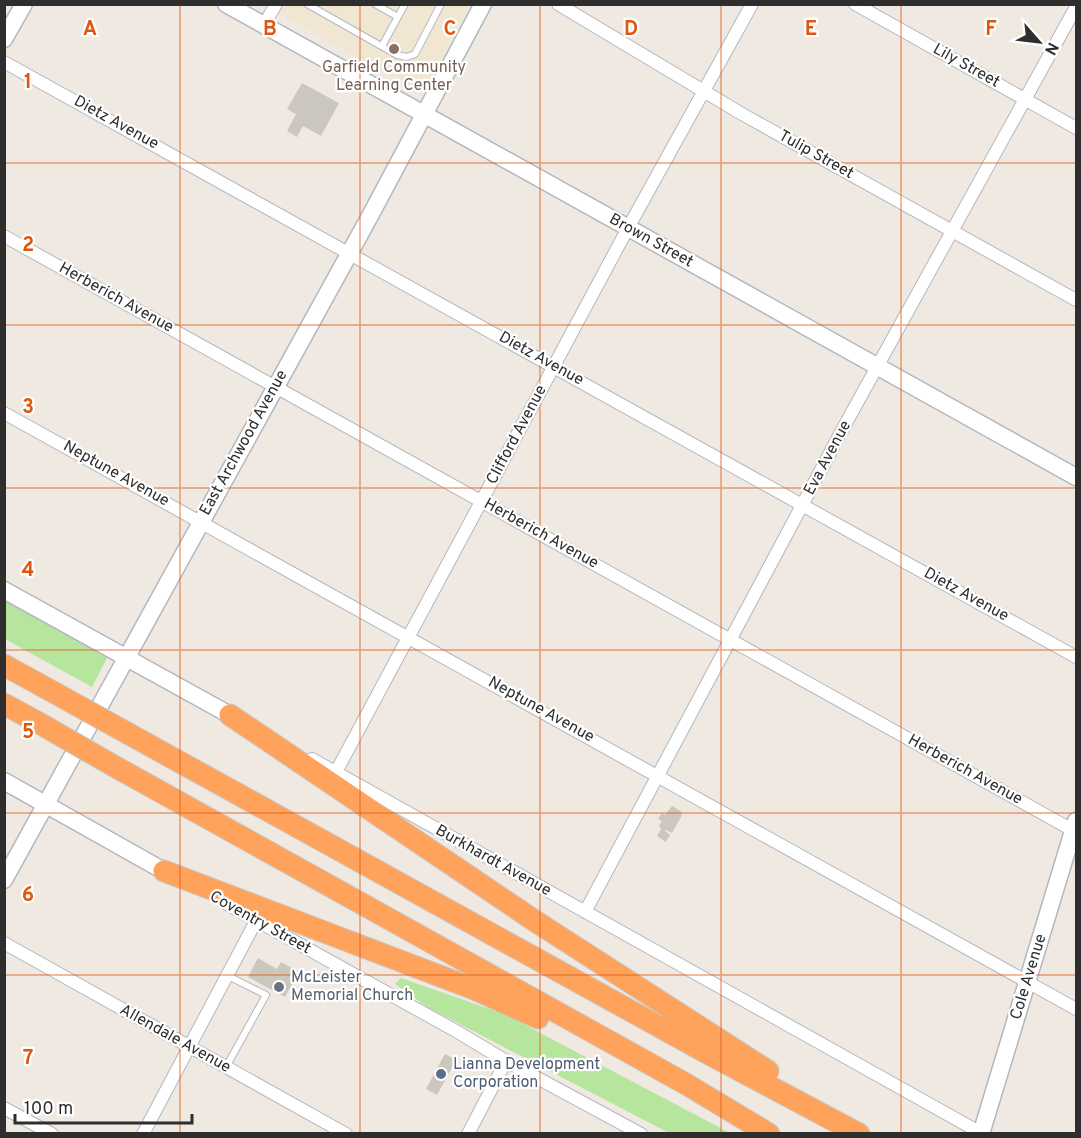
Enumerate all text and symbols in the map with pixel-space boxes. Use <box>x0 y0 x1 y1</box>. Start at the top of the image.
north arrow <box>1009 12 1069 72</box>
text: A <box>83 17 97 43</box>
text: B <box>263 17 277 43</box>
text: C <box>444 17 456 43</box>
text: D <box>624 17 638 43</box>
text: E <box>805 17 817 43</box>
text: F <box>985 17 997 43</box>
text: N <box>1039 38 1062 58</box>
street label: Lily Street <box>929 39 1003 93</box>
marker: Garfield Community Learning Center <box>387 42 401 56</box>
place label: Garfield Community Learning Center <box>322 58 466 96</box>
text: 1 <box>24 70 32 96</box>
street label: Dietz Avenue <box>70 91 162 155</box>
street label: Tulip Street <box>775 126 857 184</box>
street label: Brown Street <box>605 210 697 272</box>
text: 2 <box>22 233 34 259</box>
street label: Herberich Avenue <box>55 258 177 338</box>
street label: Dietz Avenue <box>495 327 587 391</box>
street label: East Archwood Avenue <box>196 367 292 519</box>
street label: Clifford Avenue <box>482 382 552 488</box>
text: 3 <box>22 395 34 421</box>
street label: Eva Avenue <box>800 417 856 499</box>
street label: Neptune Avenue <box>59 437 173 511</box>
street label: Herberich Avenue <box>480 494 602 574</box>
text: 4 <box>22 558 34 584</box>
street label: Dietz Avenue <box>920 563 1012 627</box>
street label: Neptune Avenue <box>484 673 598 747</box>
text: 5 <box>22 720 34 746</box>
street label: Herberich Avenue <box>904 730 1026 810</box>
street label: Burkhardt Avenue <box>432 821 554 901</box>
text: 6 <box>22 883 34 909</box>
street label: Coventry Street <box>206 887 314 959</box>
street label: Cole Avenue <box>1006 932 1052 1022</box>
place label: McLeister Memorial Church <box>291 968 413 1006</box>
marker: McLeister Memorial Church <box>272 980 286 994</box>
street label: Allendale Avenue <box>116 1000 234 1078</box>
text: 7 <box>23 1046 33 1072</box>
place label: Lianna Development Corporation <box>453 1055 600 1093</box>
marker: Lianna Development Corporation <box>434 1067 448 1081</box>
scale bar <box>15 1087 192 1125</box>
text: 100 m <box>24 1098 73 1121</box>

